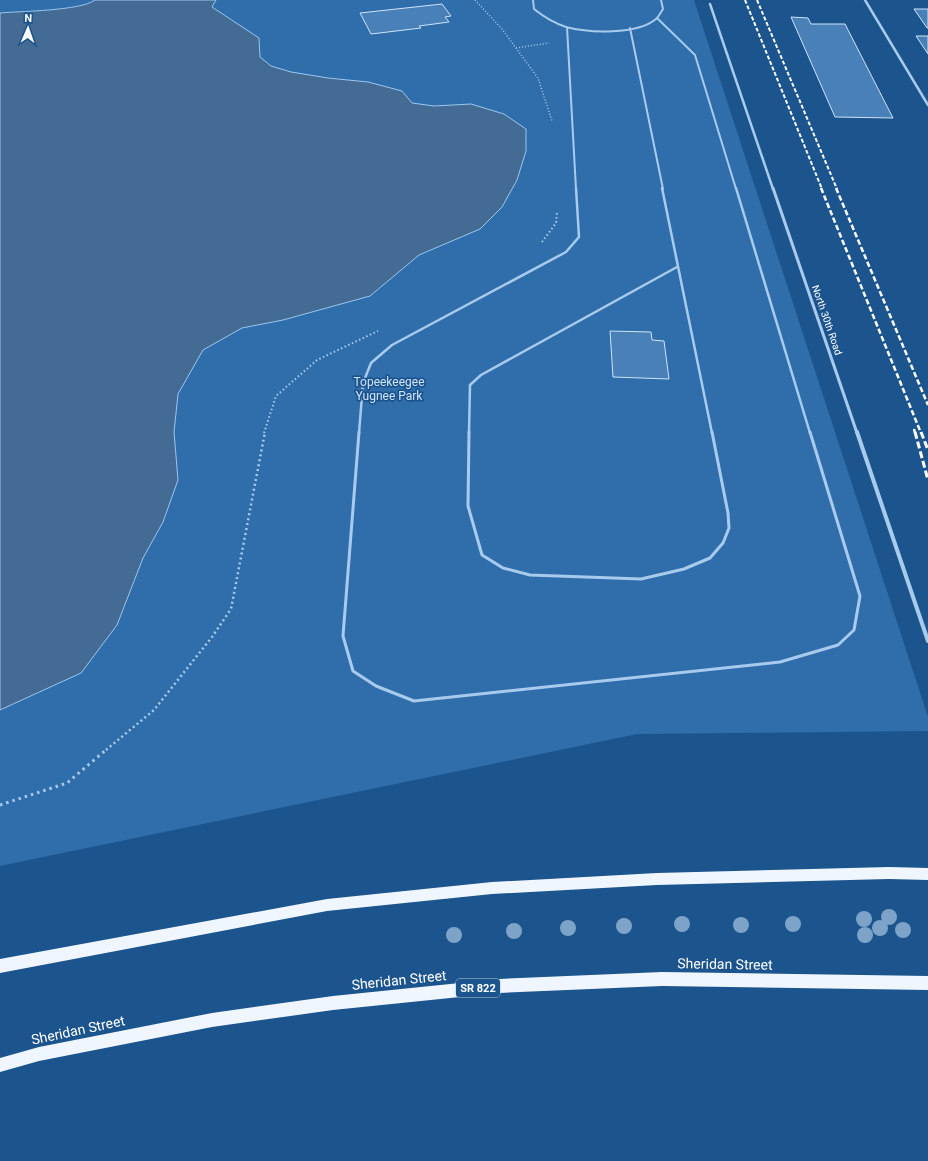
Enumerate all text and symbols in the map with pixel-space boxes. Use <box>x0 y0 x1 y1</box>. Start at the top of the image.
north arrow <box>8 8 48 48</box>
text: N <box>24 12 33 25</box>
street label: North 30th Road <box>810 284 844 356</box>
park label: Topeekeegee Yugnee Park <box>353 375 425 403</box>
street label: Sheridan Street <box>677 955 773 973</box>
street label: Sheridan Street <box>351 967 448 993</box>
road number: SR 822 <box>456 979 500 997</box>
street label: Sheridan Street <box>30 1012 127 1048</box>

